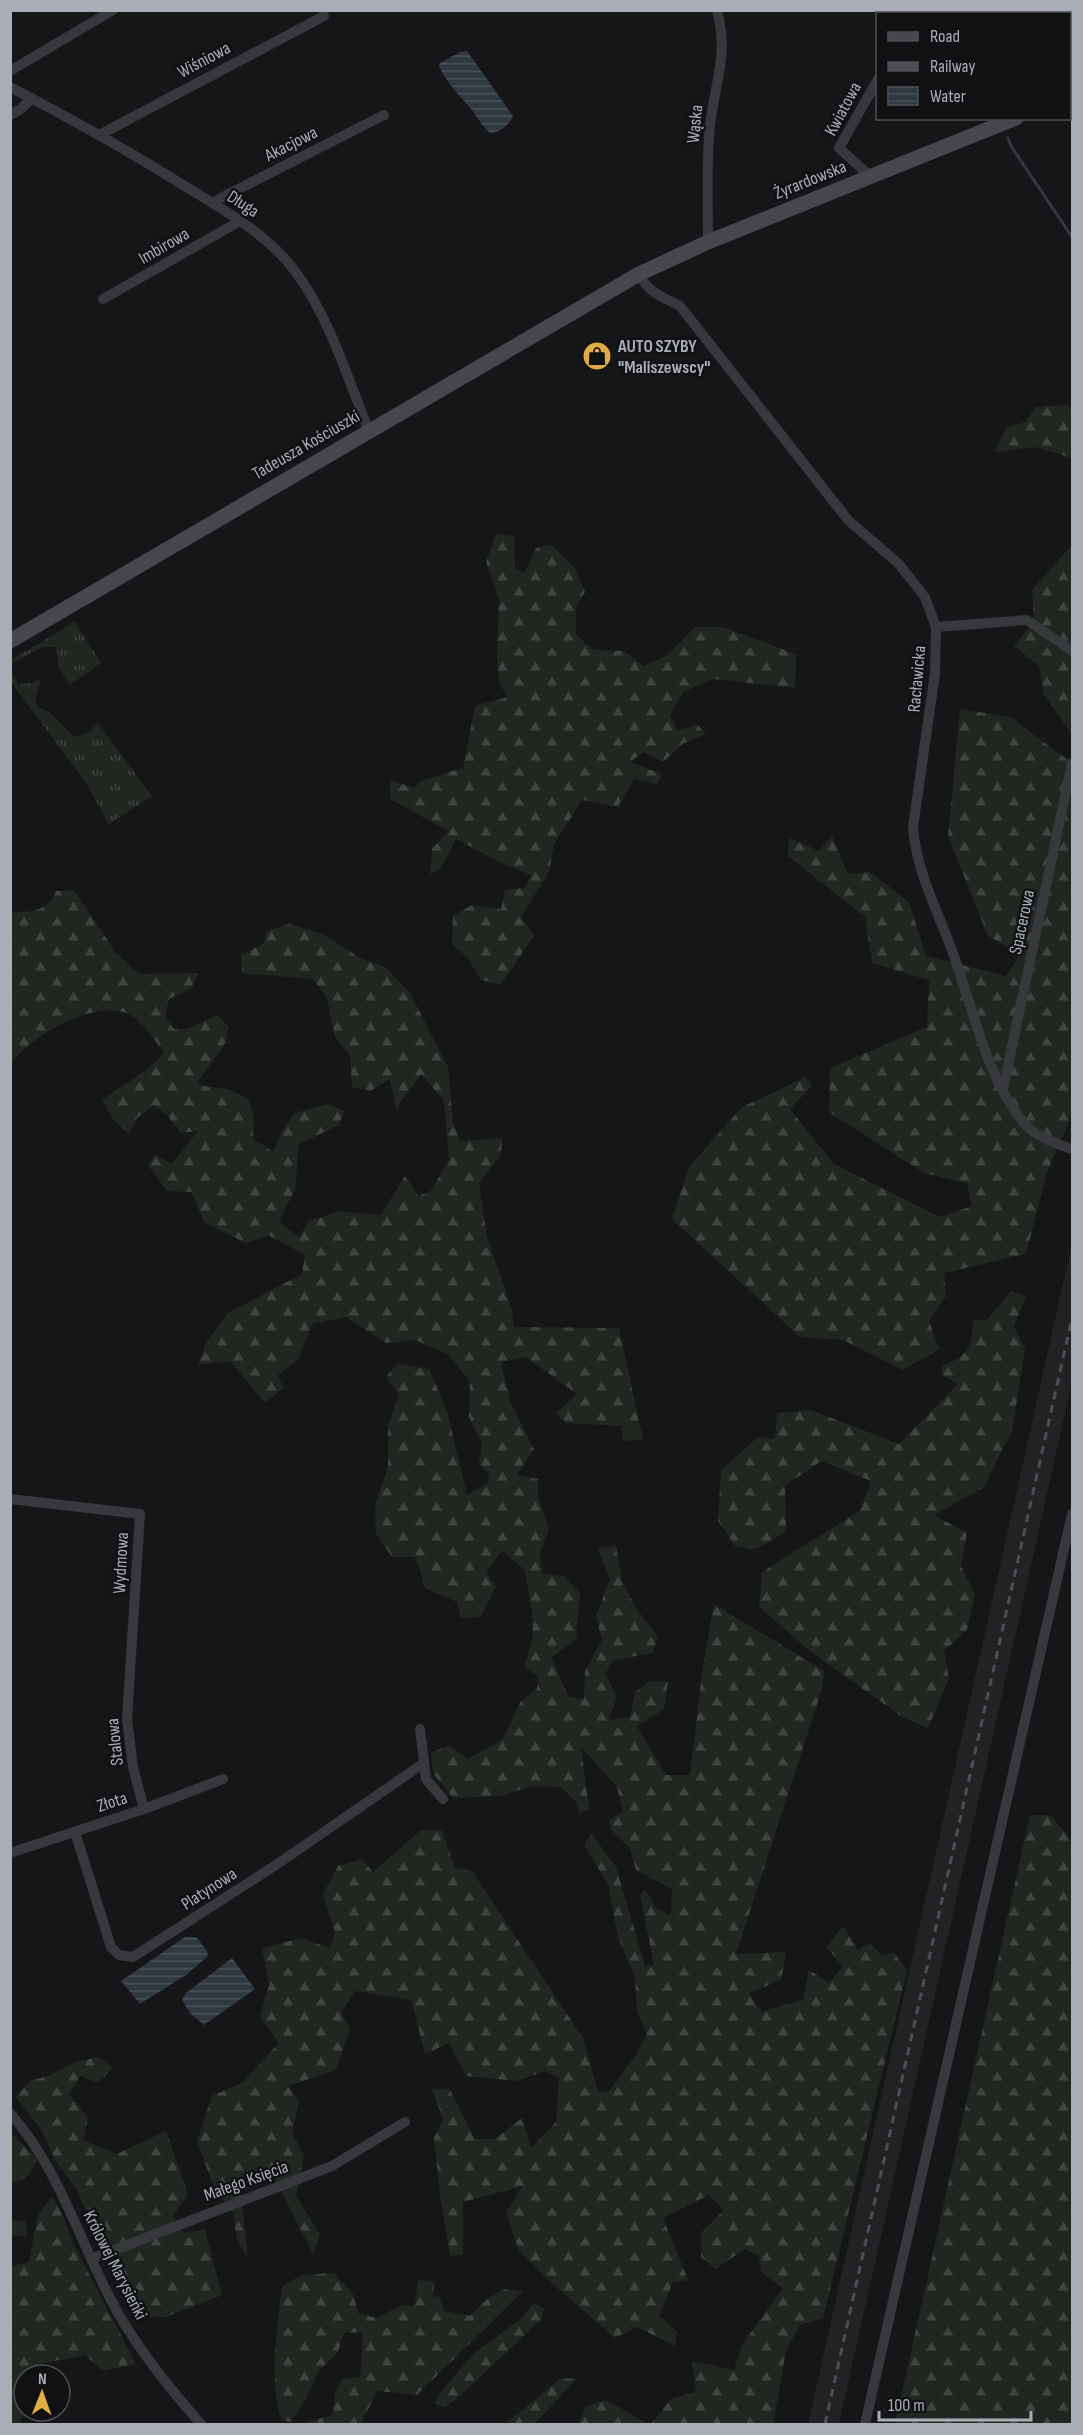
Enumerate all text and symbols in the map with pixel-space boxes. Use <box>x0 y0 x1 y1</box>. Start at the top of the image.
legend <box>876 12 1071 120</box>
text: Road <box>930 26 960 47</box>
street label: Wiśniowa <box>174 37 234 83</box>
text: Railway <box>930 56 975 77</box>
street label: Kwiatowa <box>820 78 866 139</box>
text: Water <box>930 86 966 107</box>
street label: Wąska <box>683 104 707 144</box>
street label: Akacjowa <box>260 122 321 167</box>
street label: Żyrardowska <box>771 156 849 204</box>
street label: Długa <box>223 186 263 222</box>
street label: Imbirowa <box>135 223 193 269</box>
place label: AUTO SZYBY "Maliszewscy" <box>617 336 710 378</box>
shop icon: AUTO SZYBY "Maliszewscy" <box>581 340 613 372</box>
street label: Tadeusza Kościuszki <box>249 406 363 484</box>
street label: Racławicka <box>904 645 930 713</box>
street label: Spacerowa <box>1005 888 1039 956</box>
street label: Wydmowa <box>109 1532 133 1594</box>
street label: Stalowa <box>102 1717 128 1767</box>
street label: Złota <box>94 1787 130 1817</box>
street label: Platynowa <box>177 1863 241 1915</box>
street label: Małego Księcia <box>201 2156 291 2206</box>
street label: Królowej Marysieńki <box>79 2207 151 2323</box>
north arrow <box>12 2363 72 2423</box>
text: N <box>38 2370 47 2389</box>
scale bar <box>879 2384 1030 2422</box>
text: 100 m <box>888 2395 925 2416</box>

